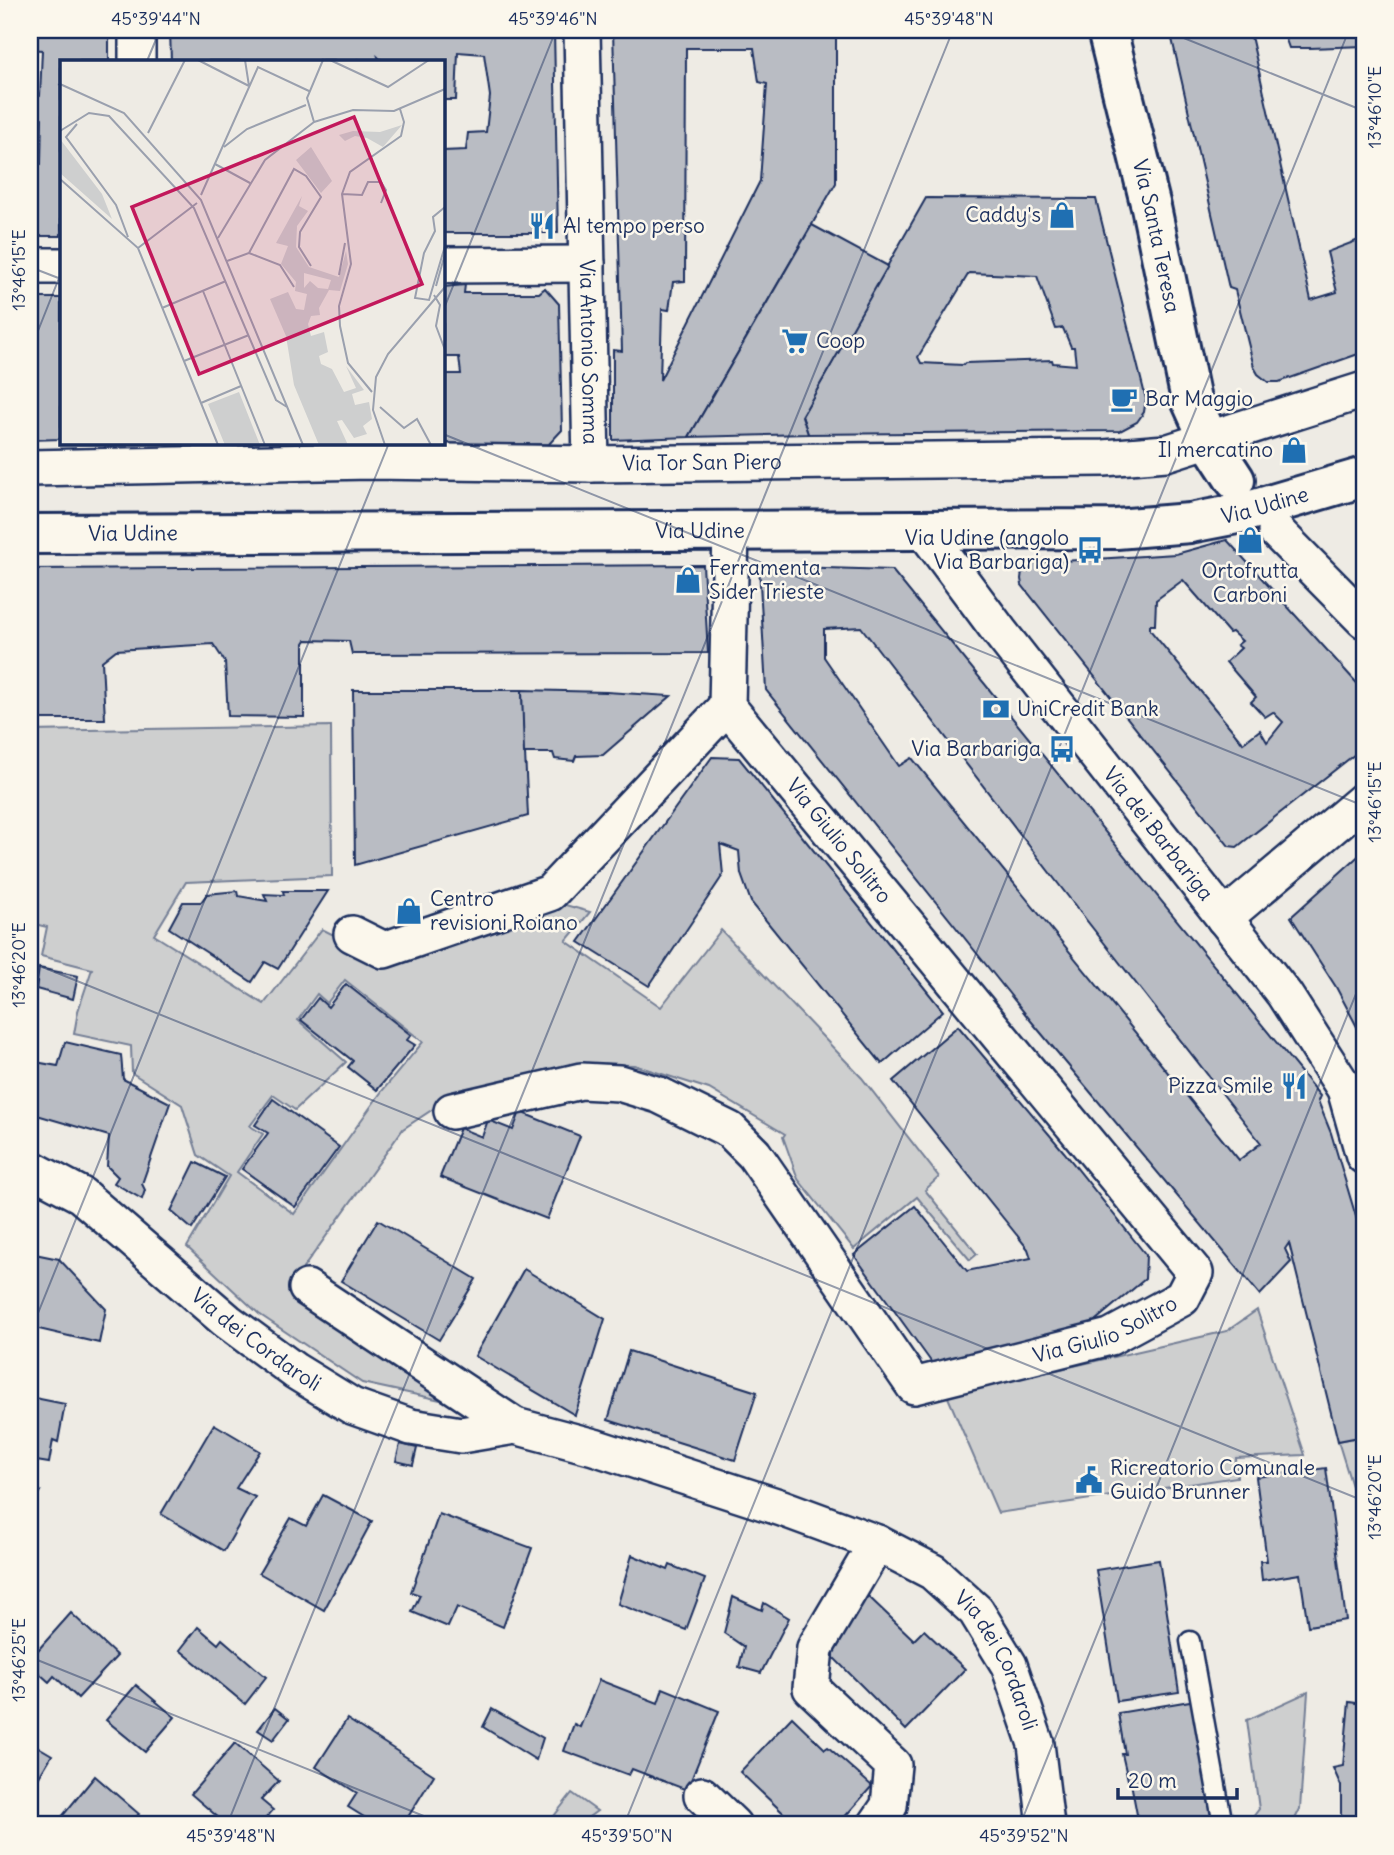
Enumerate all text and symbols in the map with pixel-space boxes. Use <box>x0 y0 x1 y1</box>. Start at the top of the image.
text: 45°39'44"N <box>111 7 201 30</box>
text: 45°39'46"N <box>508 7 598 30</box>
text: 45°39'48"N <box>904 7 994 30</box>
inset map <box>60 60 444 444</box>
text: 13°46'10"E <box>1363 66 1386 148</box>
street label: Via Santa Teresa <box>1127 157 1187 315</box>
shop icon: Caddy's <box>1047 200 1077 230</box>
place label: Caddy's <box>965 201 1041 228</box>
restaurant icon: Al tempo perso <box>527 211 557 241</box>
place label: Al tempo perso <box>563 212 705 239</box>
text: 13°46'15"E <box>7 229 30 311</box>
street label: Via Antonio Somma <box>574 259 605 445</box>
supermarket icon: Coop <box>780 326 810 356</box>
place label: Coop <box>816 327 865 354</box>
cafe icon: Bar Maggio <box>1109 384 1139 414</box>
place label: Bar Maggio <box>1145 385 1253 412</box>
shop icon: Il mercatino <box>1279 435 1309 465</box>
place label: Il mercatino <box>1158 436 1273 463</box>
street label: Via Tor San Piero <box>622 448 782 477</box>
street label: Via Udine <box>1219 480 1311 530</box>
street label: Via Udine <box>655 517 745 544</box>
street label: Via Udine <box>88 519 178 547</box>
place label: Via Udine (angolo Via Barbariga) <box>905 524 1069 575</box>
shop icon: Ortofrutta Carboni <box>1235 525 1265 555</box>
bus stop icon: Via Udine (angolo Via Barbariga) <box>1075 535 1105 565</box>
place label: Ferramenta Sider Trieste <box>709 554 824 605</box>
place label: Ortofrutta Carboni <box>1201 557 1299 608</box>
shop icon: Ferramenta Sider Trieste <box>673 565 703 595</box>
bank icon: UniCredit Bank <box>981 694 1011 724</box>
place label: UniCredit Bank <box>1017 695 1159 722</box>
bus stop icon: Via Barbariga <box>1047 734 1077 764</box>
place label: Via Barbariga <box>911 735 1041 762</box>
street label: Via dei Barbariga <box>1098 761 1220 906</box>
text: 13°46'15"E <box>1363 761 1386 843</box>
street label: Via Giulio Solitro <box>781 773 898 909</box>
place label: Centro revisioni Roiano <box>430 885 578 936</box>
shop icon: Centro revisioni Roiano <box>394 896 424 926</box>
text: 13°46'20"E <box>7 922 30 1008</box>
restaurant icon: Pizza Smile <box>1279 1071 1309 1101</box>
place label: Pizza Smile <box>1168 1072 1273 1099</box>
street label: Via dei Cordaroli <box>186 1282 326 1397</box>
street label: Via Giulio Solitro <box>1030 1289 1182 1369</box>
place label: Ricreatorio Comunale Guido Brunner <box>1110 1454 1315 1505</box>
text: 13°46'20"E <box>1363 1454 1386 1540</box>
public building icon: Ricreatorio Comunale Guido Brunner <box>1074 1465 1104 1495</box>
street label: Via dei Cordaroli <box>949 1584 1044 1734</box>
text: 13°46'25"E <box>7 1618 30 1702</box>
scale bar <box>1118 1757 1236 1801</box>
text: 20 m <box>1128 1767 1177 1794</box>
text: 45°39'48"N <box>186 1824 276 1847</box>
text: 45°39'50"N <box>581 1824 673 1847</box>
text: 45°39'52"N <box>979 1824 1069 1847</box>

